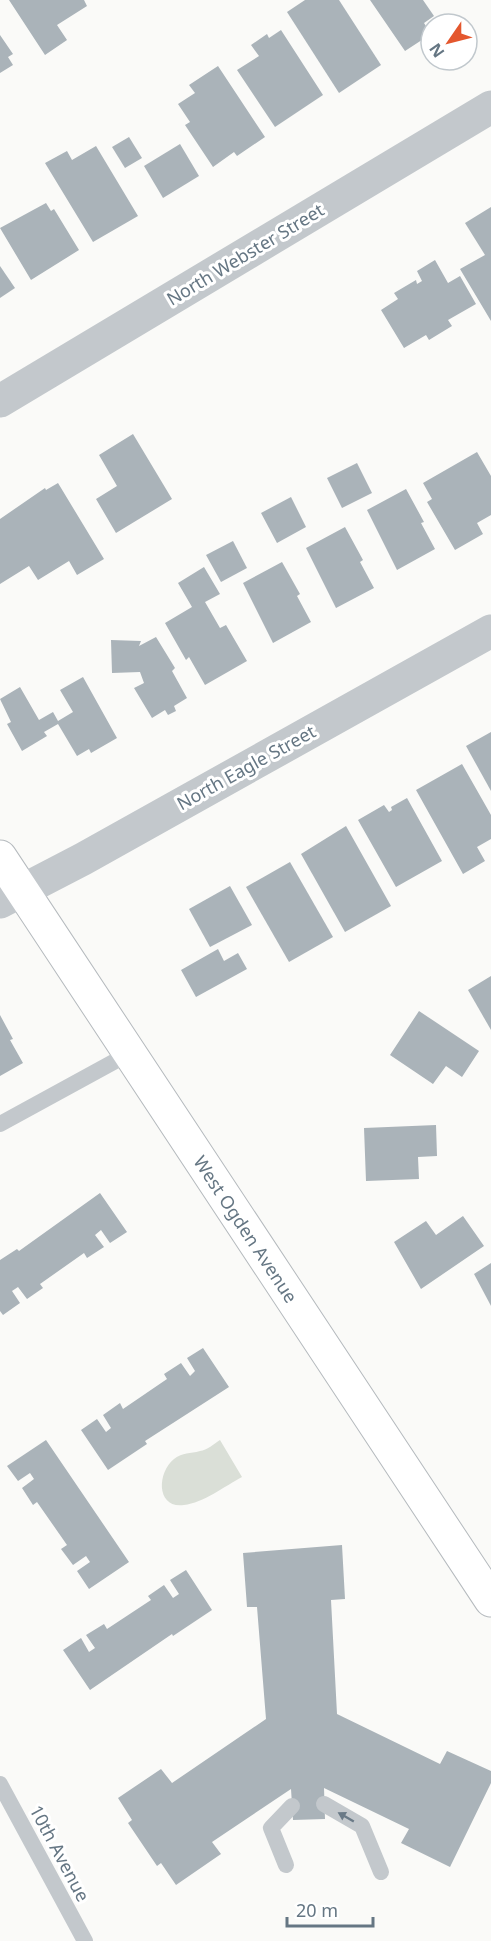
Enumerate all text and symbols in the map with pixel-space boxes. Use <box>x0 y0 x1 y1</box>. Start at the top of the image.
north arrow <box>419 12 479 72</box>
text: N <box>424 39 449 62</box>
street label: North Webster Street <box>162 197 329 311</box>
street label: North Eagle Street <box>172 719 320 815</box>
street label: West Ogden Avenue <box>189 1151 303 1307</box>
street label: 10th Avenue <box>25 1801 95 1905</box>
one-way arrow <box>338 1812 355 1822</box>
scale bar <box>287 1890 372 1928</box>
text: 20 m <box>296 1898 338 1922</box>

